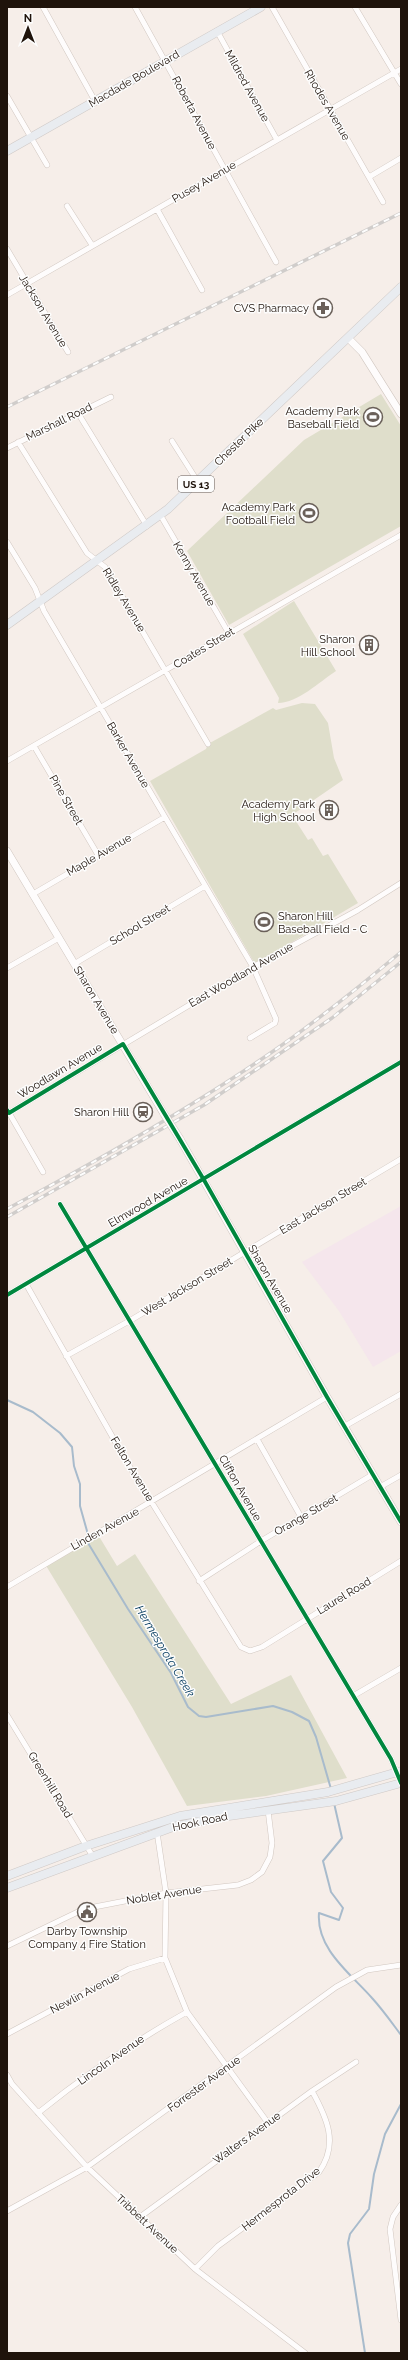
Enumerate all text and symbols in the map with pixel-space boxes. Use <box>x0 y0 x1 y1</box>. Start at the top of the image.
north arrow <box>8 8 48 48</box>
text: N <box>24 12 32 25</box>
street label: Macdade Boulevard <box>86 48 182 110</box>
street label: Mildred Avenue <box>222 48 272 125</box>
street label: Rhodes Avenue <box>301 67 353 143</box>
street label: Roberta Avenue <box>169 74 219 152</box>
street label: Pusey Avenue <box>170 158 239 206</box>
street label: Jackson Avenue <box>16 272 70 350</box>
pharmacy icon: CVS Pharmacy <box>312 297 334 319</box>
place label: CVS Pharmacy <box>234 302 309 315</box>
street label: Marshall Road <box>24 400 94 444</box>
place label: Academy Park Baseball Field <box>285 405 359 431</box>
sports icon: Academy Park Baseball Field <box>362 406 384 428</box>
street label: Chester Pike <box>212 415 267 469</box>
road number: US 13 <box>178 476 214 492</box>
place label: Academy Park Football Field <box>221 501 295 527</box>
sports icon: Academy Park Football Field <box>298 502 320 524</box>
street label: Kenny Avenue <box>170 539 218 609</box>
street label: Ridley Avenue <box>100 566 148 635</box>
street label: Coates Street <box>171 625 237 671</box>
place label: Sharon Hill School <box>301 633 355 659</box>
building icon: Sharon Hill School <box>358 634 380 656</box>
street label: Barker Avenue <box>104 720 152 791</box>
street label: Pine Street <box>47 773 86 828</box>
place label: Academy Park High School <box>241 798 315 824</box>
building icon: Academy Park High School <box>318 799 340 821</box>
street label: Maple Avenue <box>64 831 134 879</box>
street label: School Street <box>107 902 173 948</box>
place label: Sharon Hill Baseball Field - C <box>278 910 368 936</box>
sports icon: Sharon Hill Baseball Field - C <box>253 911 275 933</box>
street label: East Woodland Avenue <box>187 940 296 1010</box>
street label: Sharon Avenue <box>71 964 122 1037</box>
street label: Woodlawn Avenue <box>16 1040 105 1101</box>
station icon: Sharon Hill <box>132 1101 154 1123</box>
place label: Sharon Hill <box>74 1106 129 1119</box>
street label: Elmwood Avenue <box>106 1174 190 1230</box>
street label: East Jackson Street <box>277 1175 369 1237</box>
street label: Sharon Avenue <box>245 1242 295 1316</box>
street label: West Jackson Street <box>139 1255 235 1319</box>
street label: Felton Avenue <box>108 1434 157 1504</box>
street label: Clifton Avenue <box>216 1453 264 1524</box>
street label: Orange Street <box>272 1491 340 1538</box>
street label: Linden Avenue <box>69 1505 142 1553</box>
street label: Laurel Road <box>315 1575 374 1617</box>
water label: Hermesprota Creek <box>132 1603 198 1700</box>
street label: Greenhill Road <box>25 1750 75 1820</box>
street label: Hook Road <box>171 1810 229 1834</box>
street label: Noblet Avenue <box>126 1883 203 1907</box>
public building icon: Darby Township Company 4 Fire Station <box>76 1901 98 1923</box>
place label: Darby Township Company 4 Fire Station <box>28 1925 146 1951</box>
street label: Newlin Avenue <box>48 1969 122 2017</box>
street label: Lincoln Avenue <box>75 2032 147 2088</box>
street label: Forrester Avenue <box>165 2053 243 2115</box>
street label: Walters Avenue <box>211 2109 284 2167</box>
street label: Hermesprota Drive <box>239 2164 323 2234</box>
street label: Tribbett Avenue <box>113 2192 181 2257</box>

